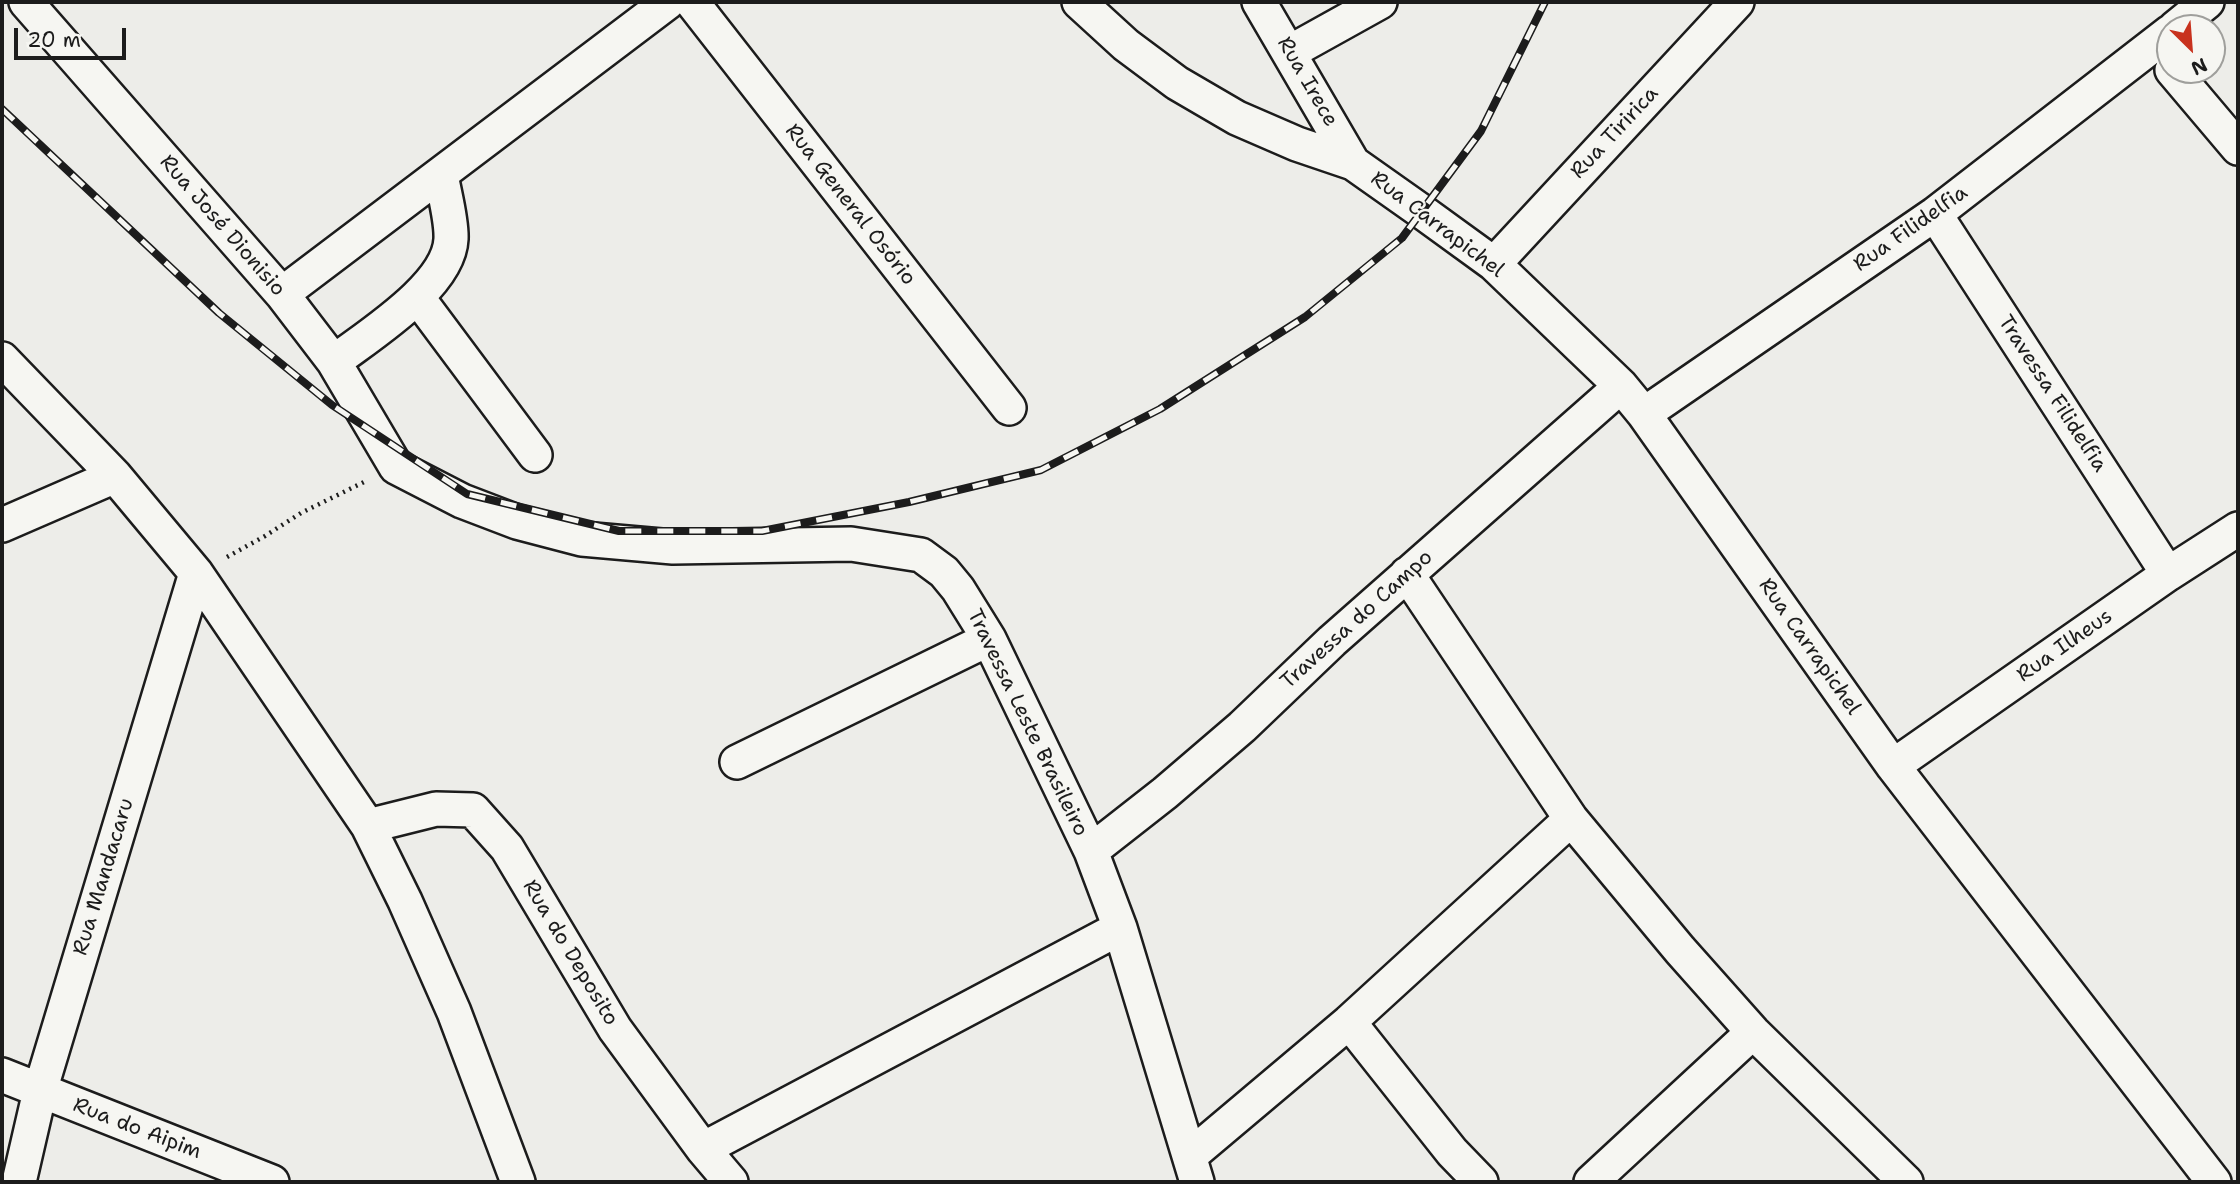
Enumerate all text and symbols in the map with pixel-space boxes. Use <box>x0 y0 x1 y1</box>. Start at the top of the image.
scale bar <box>18 14 130 58</box>
north arrow <box>2156 14 2226 84</box>
text: 20 m <box>27 26 81 54</box>
street label: Rua Irece <box>1271 33 1343 131</box>
text: N <box>2187 52 2211 81</box>
street label: Rua Tiririca <box>1566 82 1664 184</box>
street label: Rua General Osório <box>779 119 921 291</box>
street label: Rua José Dionisio <box>154 150 290 302</box>
street label: Rua Carrapichel <box>1365 167 1509 283</box>
street label: Rua Filidelfia <box>1849 180 1973 278</box>
street label: Travessa Filidelfia <box>1992 311 2112 477</box>
street label: Travessa do Campo <box>1276 545 1438 695</box>
street label: Rua Carrapichel <box>1753 574 1865 720</box>
street label: Rua Ilheus <box>2012 604 2118 688</box>
street label: Travessa Leste Brasileiro <box>961 605 1093 841</box>
street label: Rua Mandacaru <box>68 795 140 959</box>
street label: Rua do Deposito <box>517 876 623 1030</box>
street label: Rua do Aipim <box>69 1093 205 1165</box>

